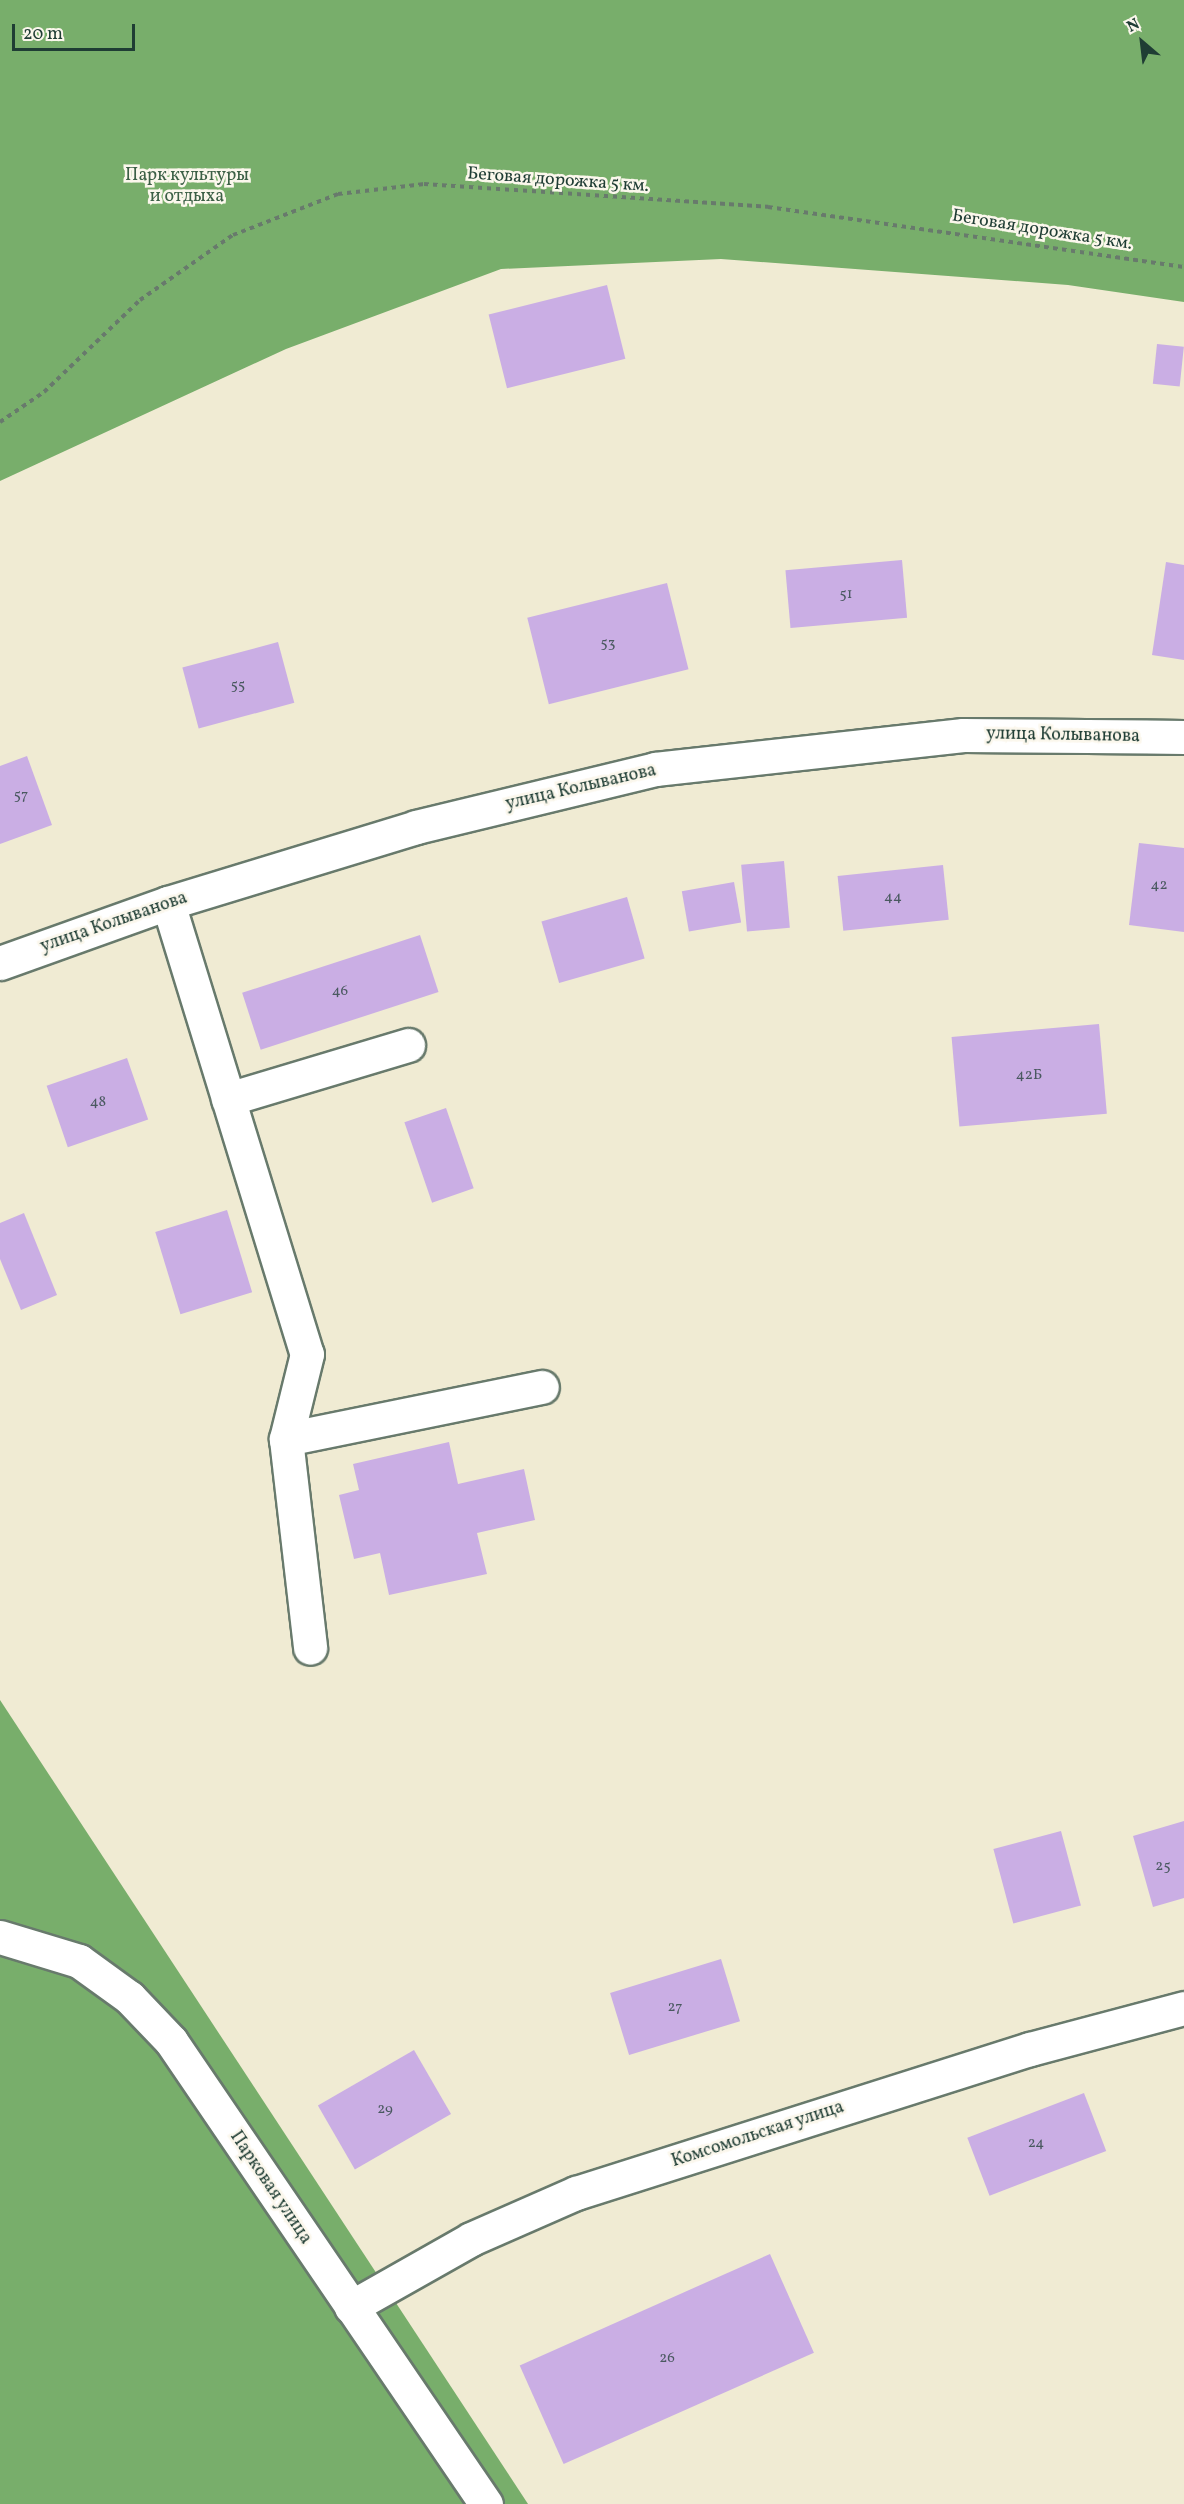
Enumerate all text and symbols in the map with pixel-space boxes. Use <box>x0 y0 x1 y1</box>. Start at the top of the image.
scale bar <box>15 12 138 50</box>
north arrow <box>1112 12 1172 72</box>
text: N <box>1123 14 1144 39</box>
text: 20 m <box>23 22 63 47</box>
street label: Беговая дорожка 5 км. <box>466 164 650 198</box>
park label: Парк культуры и отдыха <box>125 166 249 208</box>
street label: Беговая дорожка 5 км. <box>950 206 1134 256</box>
house number: 51 <box>839 586 853 604</box>
house number: 53 <box>601 635 615 653</box>
house number: 55 <box>231 677 245 695</box>
street label: улица Колыванова <box>986 724 1140 748</box>
street label: улица Колыванова <box>504 760 658 816</box>
house number: 57 <box>14 787 28 805</box>
house number: 42 <box>1150 877 1168 895</box>
street label: улица Колыванова <box>38 888 190 958</box>
house number: 44 <box>884 889 902 907</box>
house number: 46 <box>332 983 348 1001</box>
house number: 42Б <box>1016 1067 1042 1085</box>
house number: 48 <box>90 1094 106 1112</box>
house number: 25 <box>1155 1858 1171 1876</box>
house number: 27 <box>668 1999 682 2017</box>
street label: Комсомольская улица <box>669 2097 847 2173</box>
house number: 29 <box>377 2101 393 2119</box>
street label: Парковая улица <box>224 2127 316 2249</box>
house number: 24 <box>1028 2135 1044 2153</box>
house number: 26 <box>659 2350 675 2368</box>

